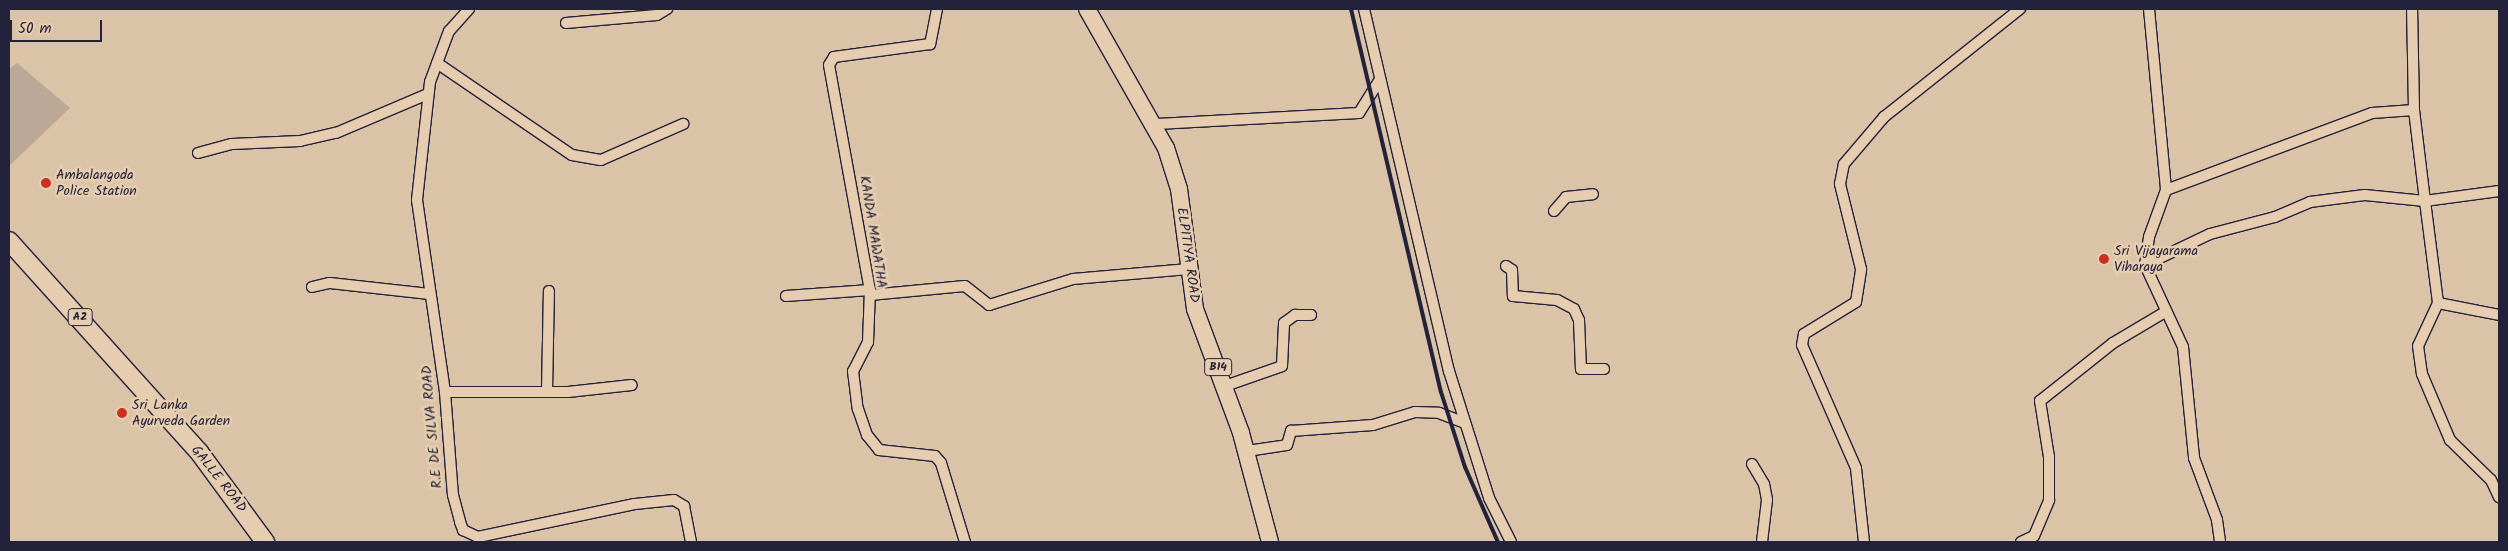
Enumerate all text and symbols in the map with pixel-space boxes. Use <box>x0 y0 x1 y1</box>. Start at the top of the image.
scale bar <box>12 10 105 42</box>
text: 50 m <box>18 17 52 41</box>
place label: Ambalangoda Police Station <box>56 167 137 200</box>
street label: KANDA MAWATHA <box>856 174 890 290</box>
marker: Ambalangoda Police Station <box>40 177 52 189</box>
street label: ELPITIYA ROAD <box>1173 206 1203 304</box>
place label: Sri Vijayarama Viharaya <box>2114 243 2198 276</box>
marker: Sri Vijayarama Viharaya <box>2098 253 2110 265</box>
road number: A2 <box>68 308 92 326</box>
road number: B14 <box>1203 358 1233 377</box>
street label: R.E DE SILVA ROAD <box>418 365 446 489</box>
place label: Sri Lanka Ayurveda Garden <box>132 397 230 430</box>
marker: Sri Lanka Ayurveda Garden <box>116 407 128 419</box>
street label: GALLE ROAD <box>188 442 250 516</box>

